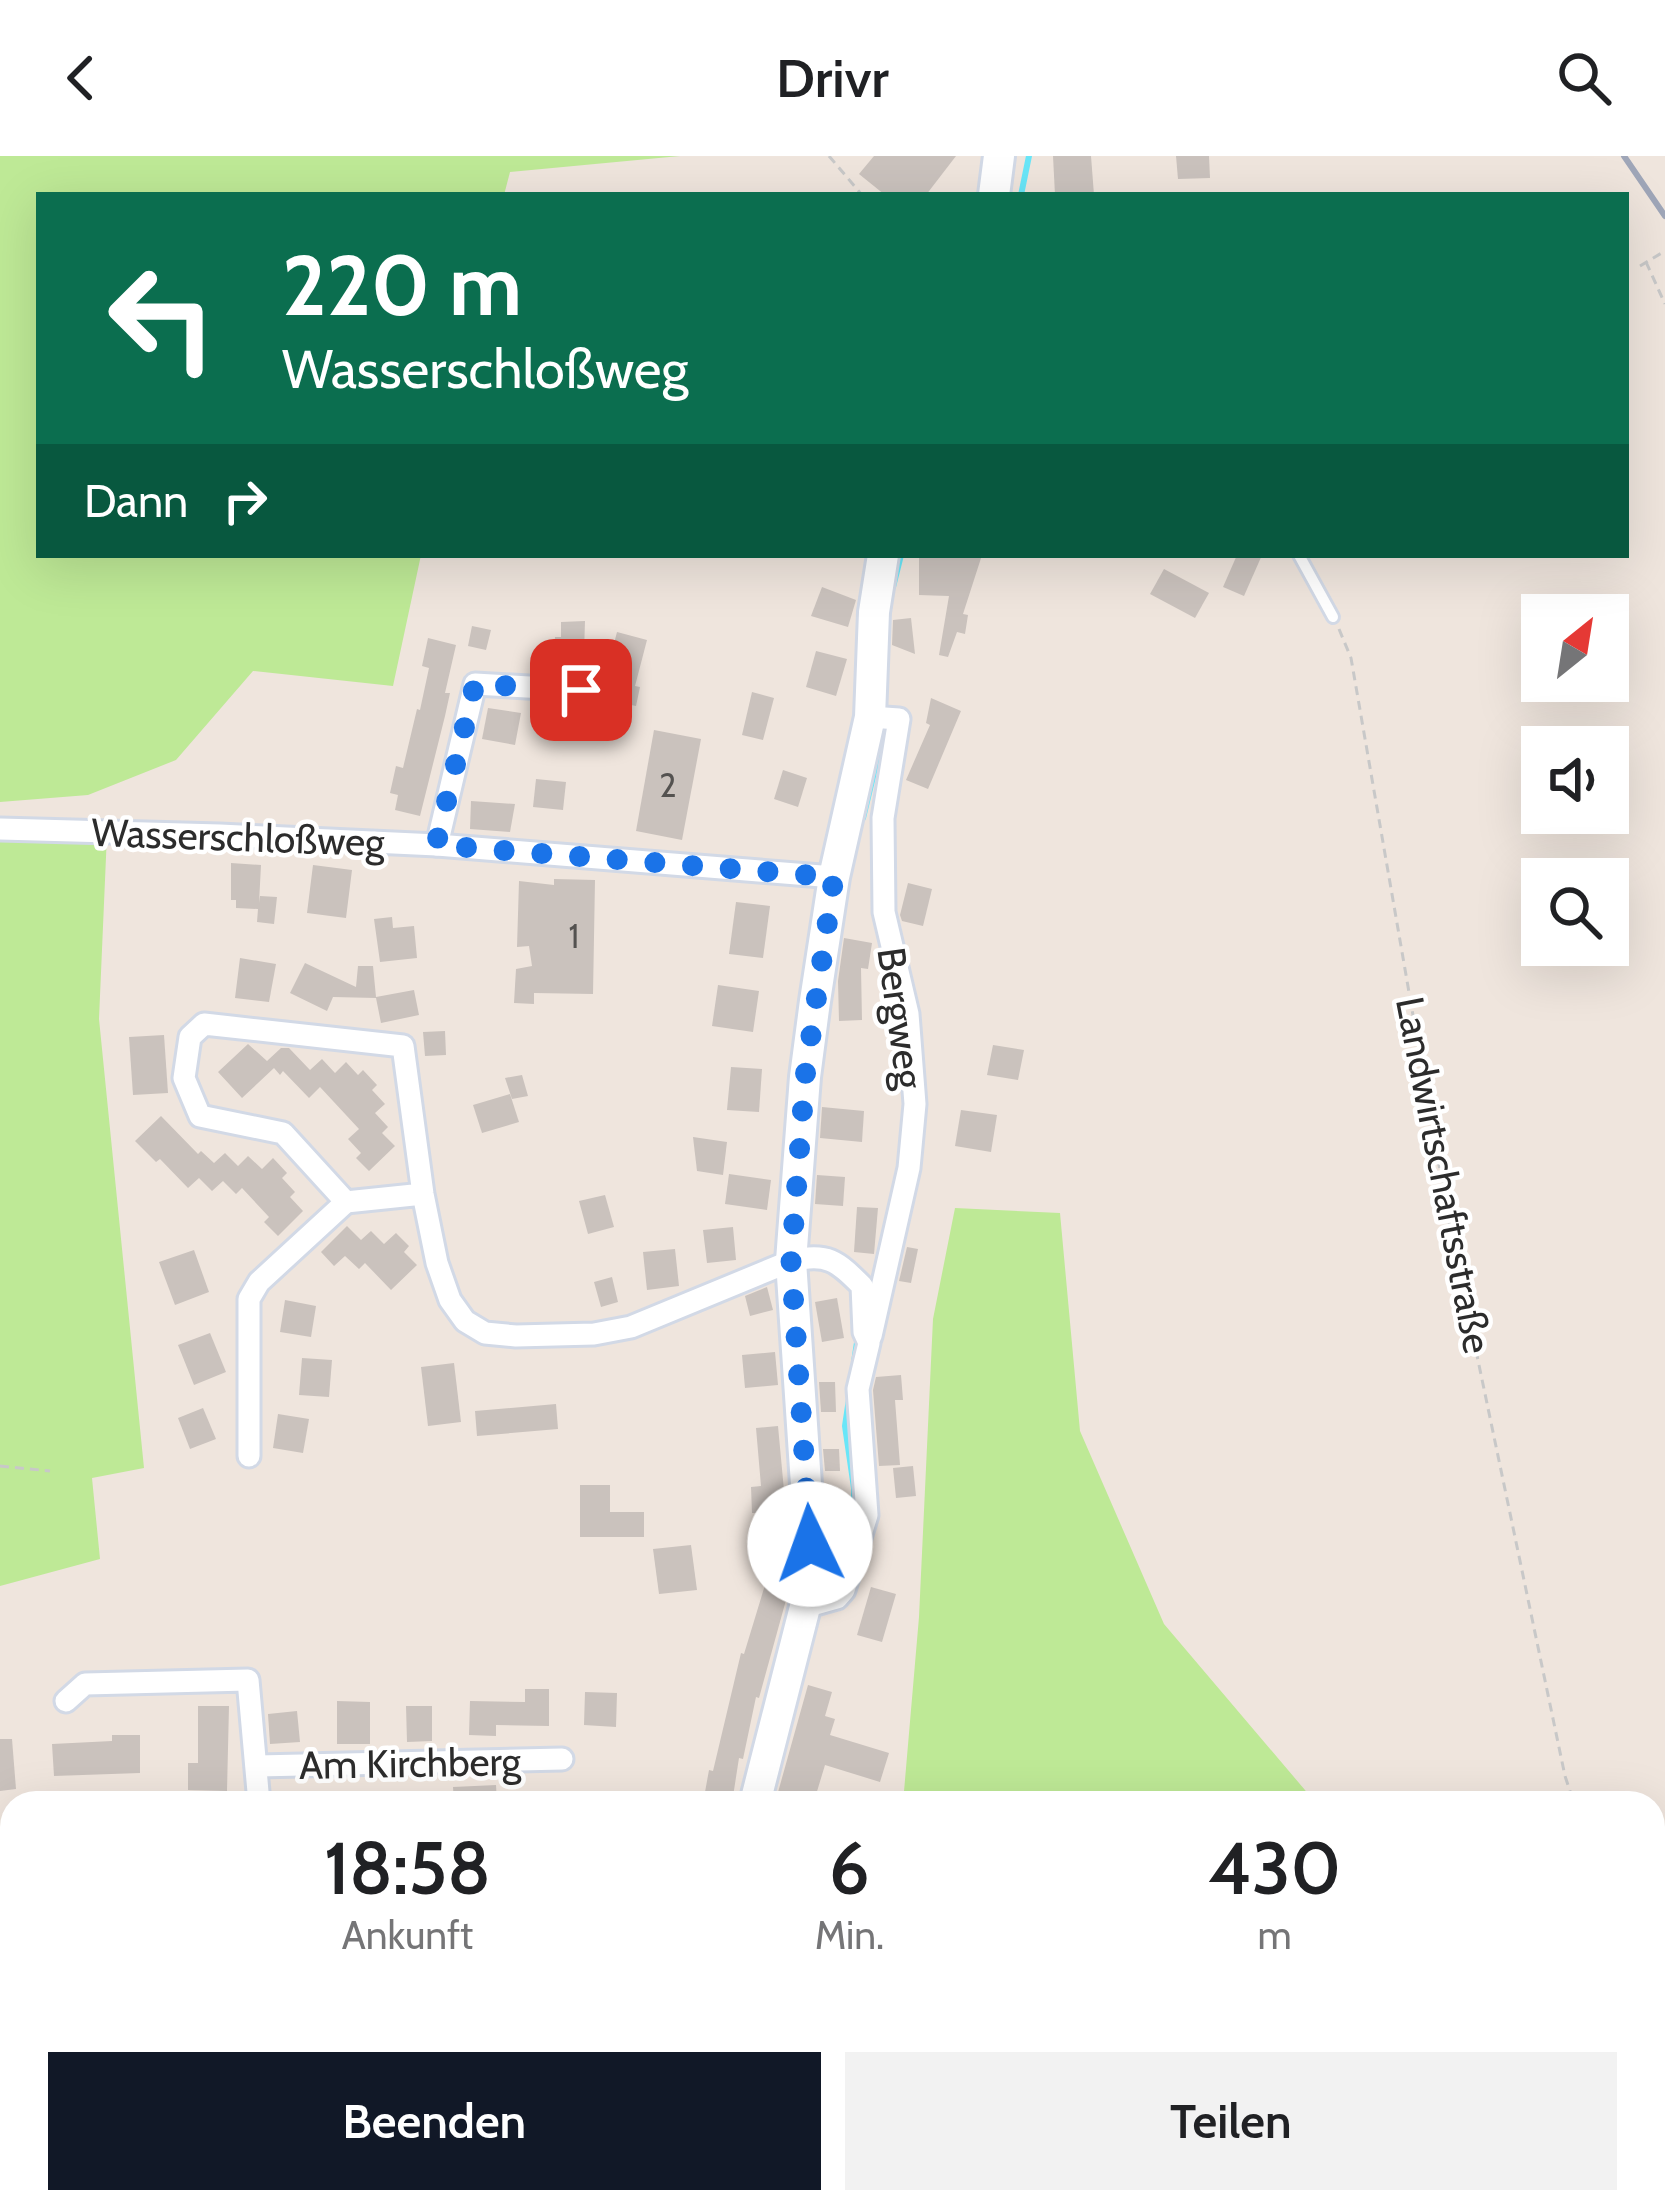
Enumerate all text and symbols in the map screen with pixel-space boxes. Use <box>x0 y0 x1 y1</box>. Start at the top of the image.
icon: back <box>48 45 114 111</box>
text: Drivr <box>776 45 889 111</box>
icon: search <box>1551 45 1617 111</box>
text: 220 m <box>282 234 522 336</box>
icon: left <box>84 240 240 396</box>
text: Wasserschloßweg <box>282 336 688 402</box>
icon: right <box>212 468 278 534</box>
text: Dann <box>84 474 188 528</box>
north arrow <box>1521 594 1629 702</box>
map controls <box>1521 594 1629 966</box>
pin <box>530 639 632 741</box>
icon: arrive <box>548 657 614 723</box>
button: sound <box>1521 726 1629 834</box>
house number: 2 <box>659 765 677 805</box>
street label: Wasserschloßweg <box>91 808 386 866</box>
button: search <box>1521 858 1629 966</box>
house number: 1 <box>569 916 579 956</box>
street label: Bergweg <box>867 944 935 1092</box>
street label: Landwirtschaftsstraße <box>1386 993 1502 1357</box>
position arrow <box>747 1481 873 1607</box>
street label: Am Kirchberg <box>299 1737 522 1789</box>
text: 18:58 <box>324 1825 491 1912</box>
text: 6 <box>829 1825 870 1912</box>
text: 430 <box>1208 1825 1341 1912</box>
text: Ankunft <box>342 1911 473 1959</box>
text: Min. <box>815 1911 884 1959</box>
text: m <box>1257 1911 1292 1959</box>
button: Beenden <box>48 2052 821 2190</box>
button: Teilen <box>845 2052 1617 2190</box>

